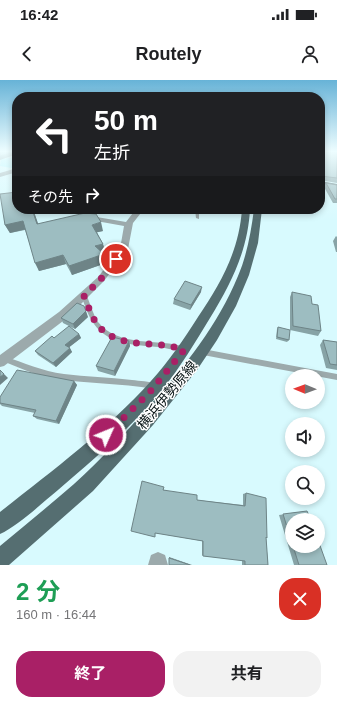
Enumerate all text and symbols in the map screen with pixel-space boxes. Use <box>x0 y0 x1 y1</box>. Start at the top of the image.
text: 16:42 <box>20 6 58 23</box>
icon: back <box>16 43 38 65</box>
icon: person <box>299 43 321 65</box>
text: Routely <box>135 44 202 64</box>
text: 50 m <box>94 105 158 136</box>
icon: left <box>28 108 80 160</box>
text: 左折 <box>94 143 130 163</box>
icon: right <box>81 184 103 206</box>
text: その先 <box>28 188 73 205</box>
pin <box>99 242 133 276</box>
icon: arrive <box>105 248 127 270</box>
street label: 横浜伊勢原線 <box>134 358 200 432</box>
north arrow <box>285 369 325 409</box>
map controls <box>285 369 325 553</box>
position arrow <box>85 414 127 456</box>
button: sound <box>285 417 325 457</box>
button: search <box>285 465 325 505</box>
button: layers <box>285 513 325 553</box>
text: 2 分 <box>16 578 60 605</box>
button: close <box>279 578 321 620</box>
text: 160 m · 16:44 <box>16 607 96 622</box>
button: 終了 <box>16 651 165 697</box>
button: 共有 <box>173 651 321 697</box>

